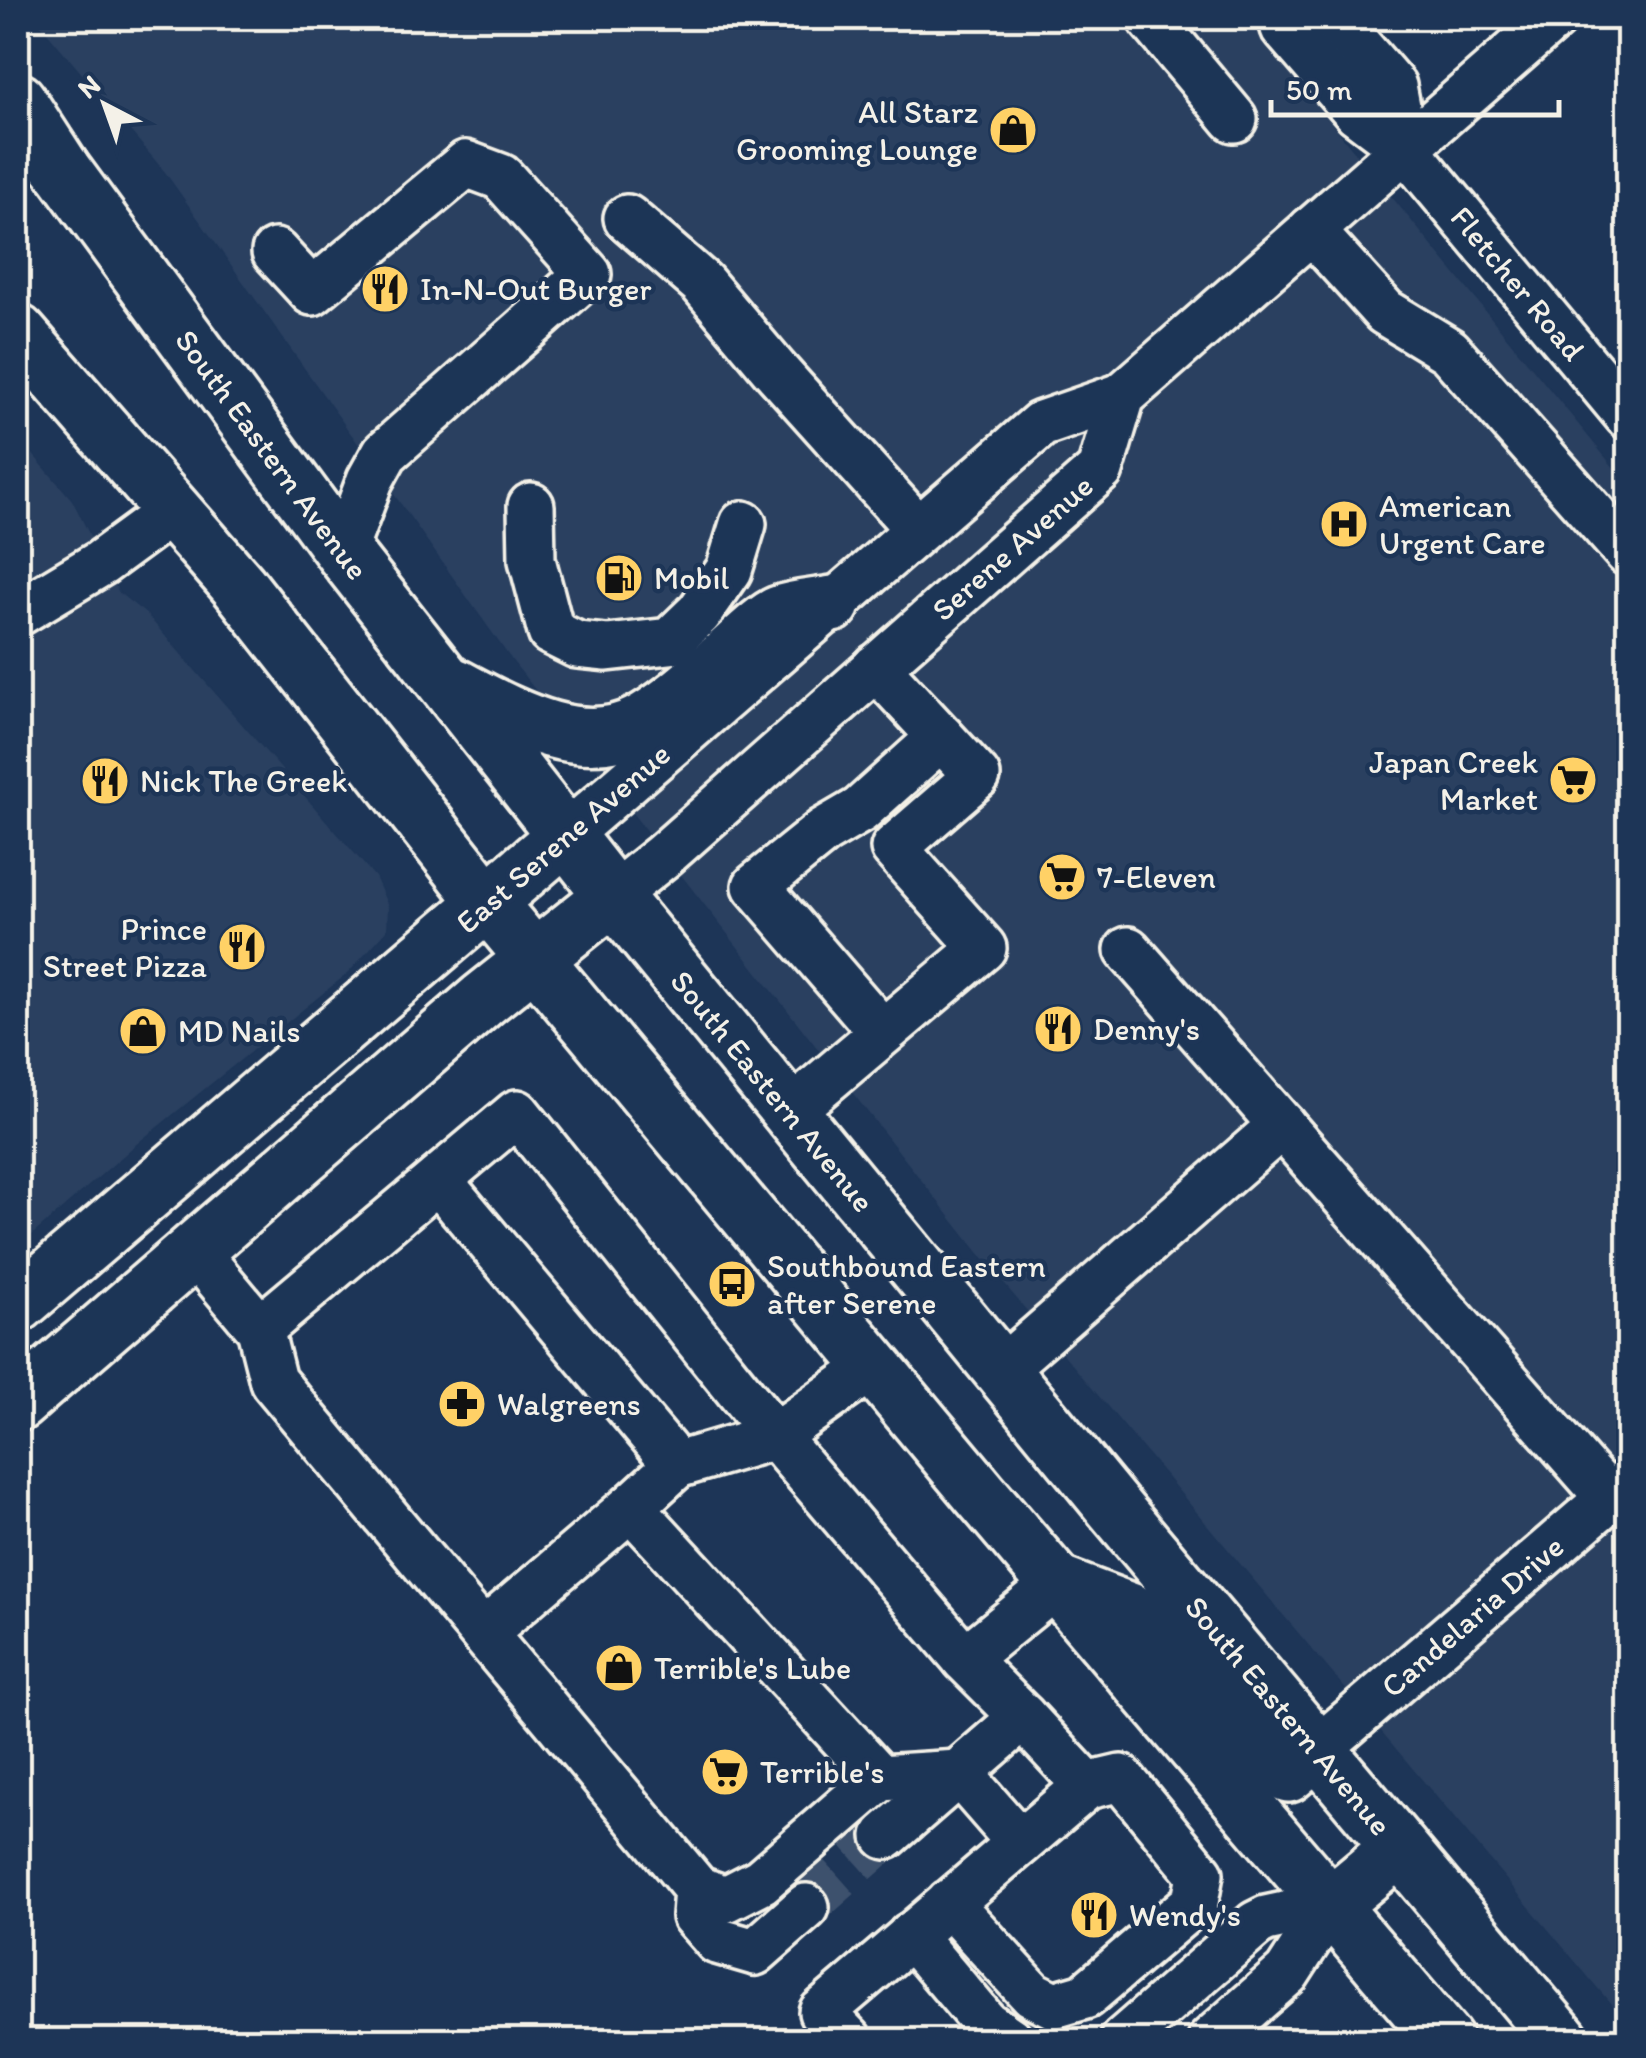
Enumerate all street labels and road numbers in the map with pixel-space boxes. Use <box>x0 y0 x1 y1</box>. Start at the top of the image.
street label: Fletcher Road <box>1443 199 1593 368</box>
street label: South Eastern Avenue <box>167 322 376 587</box>
street label: Serene Avenue <box>924 466 1101 629</box>
street label: East Serene Avenue <box>448 735 678 941</box>
street label: South Eastern Avenue <box>663 962 883 1220</box>
street label: Candelaria Drive <box>1373 1527 1571 1705</box>
street label: South Eastern Avenue <box>1177 1588 1400 1843</box>

